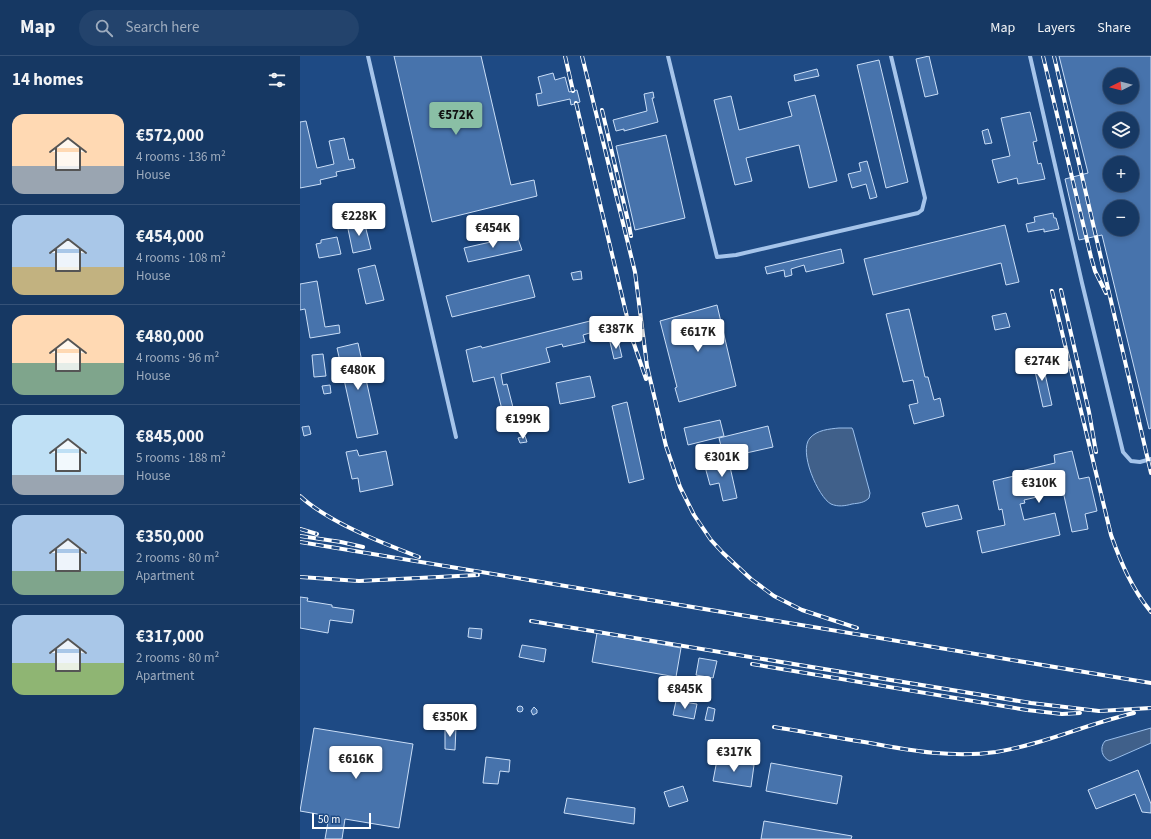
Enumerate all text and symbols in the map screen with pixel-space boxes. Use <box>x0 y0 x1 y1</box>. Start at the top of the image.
search box <box>79 10 359 46</box>
text: Map <box>20 14 55 41</box>
icon: search <box>93 17 115 39</box>
text: Search here <box>125 17 199 38</box>
text: Map <box>990 18 1015 38</box>
text: Layers <box>1037 18 1075 38</box>
text: Share <box>1097 18 1131 38</box>
text: 14 homes <box>12 68 83 92</box>
north arrow <box>1103 68 1139 104</box>
map controls <box>1103 68 1139 236</box>
icon: filters <box>266 69 288 91</box>
pin: €572K <box>428 102 484 136</box>
text: €572K <box>438 106 474 124</box>
button: layers <box>1103 112 1139 148</box>
text: €572,000 <box>136 124 204 148</box>
icon: home <box>44 130 92 178</box>
text: 4 rooms · 136 m² <box>136 148 226 166</box>
button: + <box>1103 156 1139 192</box>
text: House <box>136 166 171 184</box>
button: − <box>1103 200 1139 236</box>
pin: €228K <box>331 203 387 237</box>
text: €228K <box>341 207 377 225</box>
pin: €454K <box>465 215 521 249</box>
text: €454K <box>475 219 511 237</box>
text: €454,000 <box>136 225 204 249</box>
icon: home <box>44 231 92 279</box>
text: 4 rooms · 108 m² <box>136 249 226 267</box>
text: House <box>136 267 171 285</box>
pin: €387K <box>588 316 644 350</box>
pin: €617K <box>670 319 726 353</box>
text: €387K <box>598 320 634 338</box>
text: €617K <box>680 323 716 341</box>
text: €480,000 <box>136 325 204 349</box>
icon: home <box>44 331 92 379</box>
pin: €274K <box>1014 348 1070 382</box>
text: 4 rooms · 96 m² <box>136 349 219 367</box>
text: €274K <box>1024 352 1060 370</box>
pin: €480K <box>330 357 386 391</box>
text: €480K <box>340 361 376 379</box>
text: House <box>136 367 171 385</box>
pin: €199K <box>495 406 551 440</box>
text: €199K <box>505 410 541 428</box>
text: €845,000 <box>136 425 204 449</box>
icon: home <box>44 431 92 479</box>
pin: €301K <box>694 444 750 478</box>
text: €301K <box>704 448 740 466</box>
text: 5 rooms · 188 m² <box>136 449 226 467</box>
text: House <box>136 467 171 485</box>
pin: €310K <box>1011 470 1067 504</box>
text: €310K <box>1021 474 1057 492</box>
text: €350,000 <box>136 525 204 549</box>
icon: home <box>44 531 92 579</box>
text: 2 rooms · 80 m² <box>136 549 219 567</box>
text: Apartment <box>136 567 194 585</box>
text: €317,000 <box>136 625 204 649</box>
icon: home <box>44 631 92 679</box>
text: 2 rooms · 80 m² <box>136 649 219 667</box>
text: Apartment <box>136 667 194 685</box>
pin: €845K <box>657 676 713 710</box>
text: €845K <box>667 680 703 698</box>
pin: €350K <box>422 704 478 738</box>
text: €350K <box>432 708 468 726</box>
pin: €317K <box>706 739 762 773</box>
text: €317K <box>716 743 752 761</box>
pin: €616K <box>328 746 384 780</box>
text: €616K <box>338 750 374 768</box>
scale bar <box>312 811 371 830</box>
text: 50 m <box>318 812 340 827</box>

